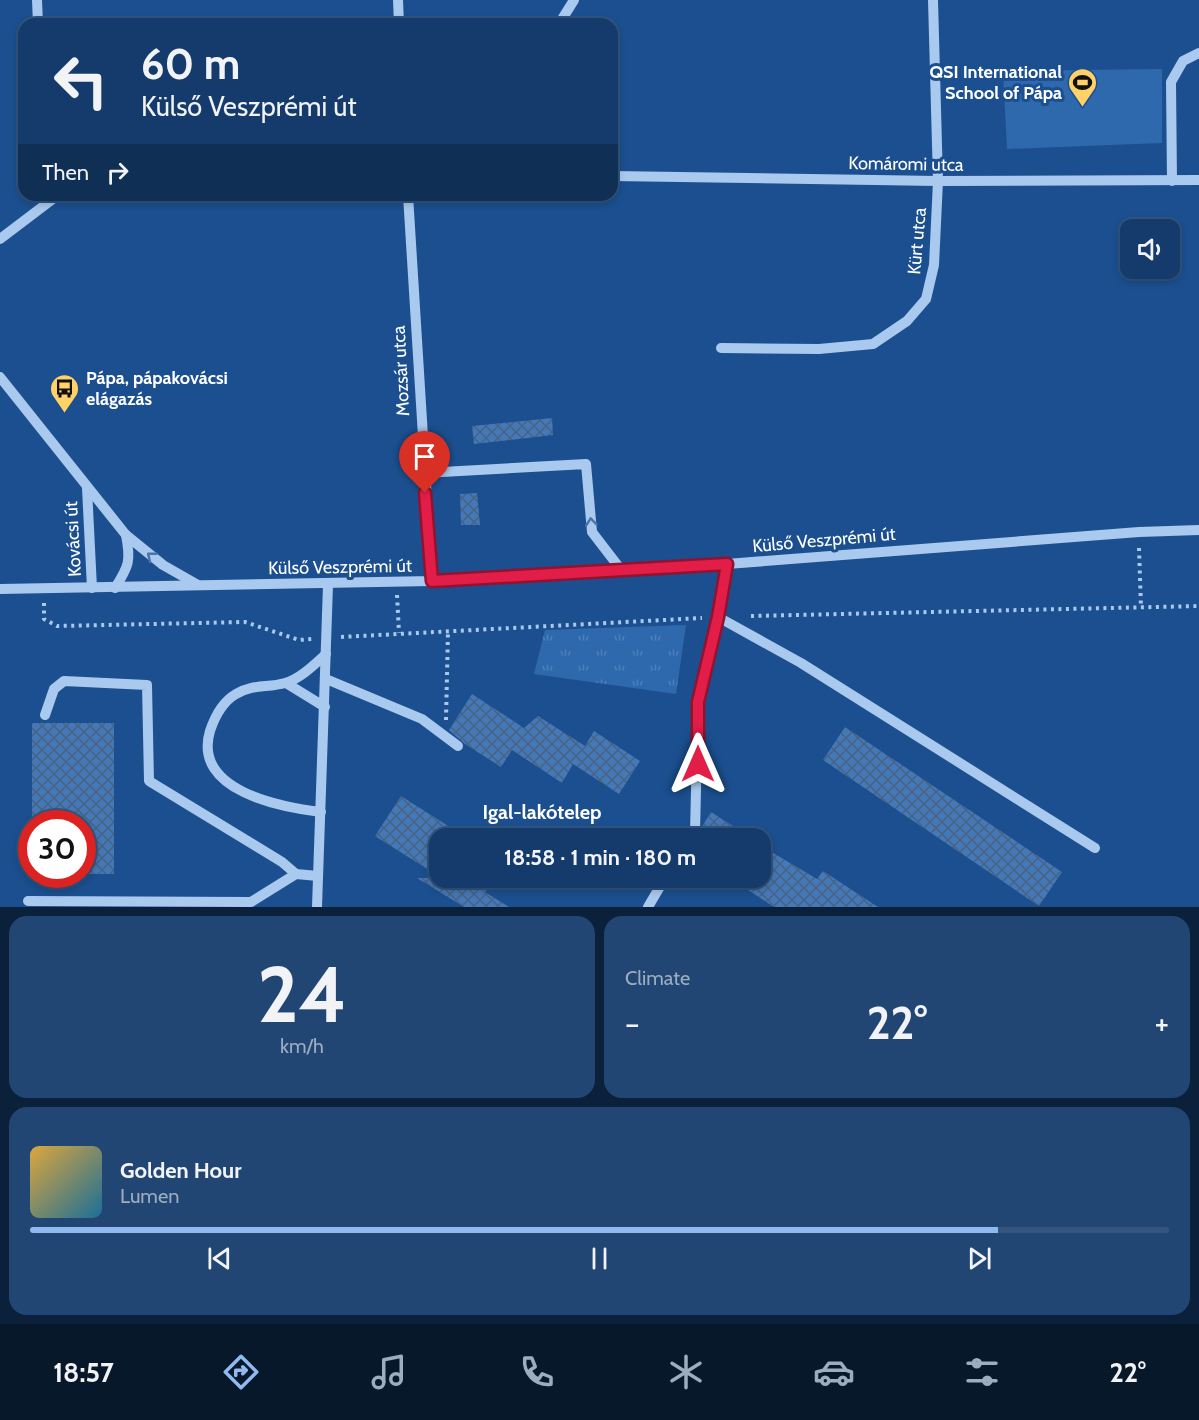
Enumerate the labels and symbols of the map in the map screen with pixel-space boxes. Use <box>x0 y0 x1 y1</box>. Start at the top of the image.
place label: QSI International School of Pápa <box>929 61 1062 104</box>
sports icon: QSI International School of Pápa <box>1067 66 1099 108</box>
street label: Komáromi utca <box>848 152 964 176</box>
street label: Kürt utca <box>903 206 931 275</box>
street label: Mozsár utca <box>388 325 414 417</box>
place label: Pápa, pápakovácsi elágazás <box>86 367 228 410</box>
bus stop icon: Pápa, pápakovácsi elágazás <box>49 372 81 414</box>
pin <box>399 431 450 493</box>
street label: Kovácsi út <box>60 501 86 577</box>
one-way arrow <box>586 518 598 527</box>
street label: Külső Veszprémi út <box>751 523 897 557</box>
one-way arrow <box>147 552 158 563</box>
street label: Külső Veszprémi út <box>268 555 412 579</box>
position arrow <box>666 732 730 796</box>
district label: Igal-lakótelep <box>483 800 601 824</box>
speed limit sign: 30 <box>18 810 96 888</box>

